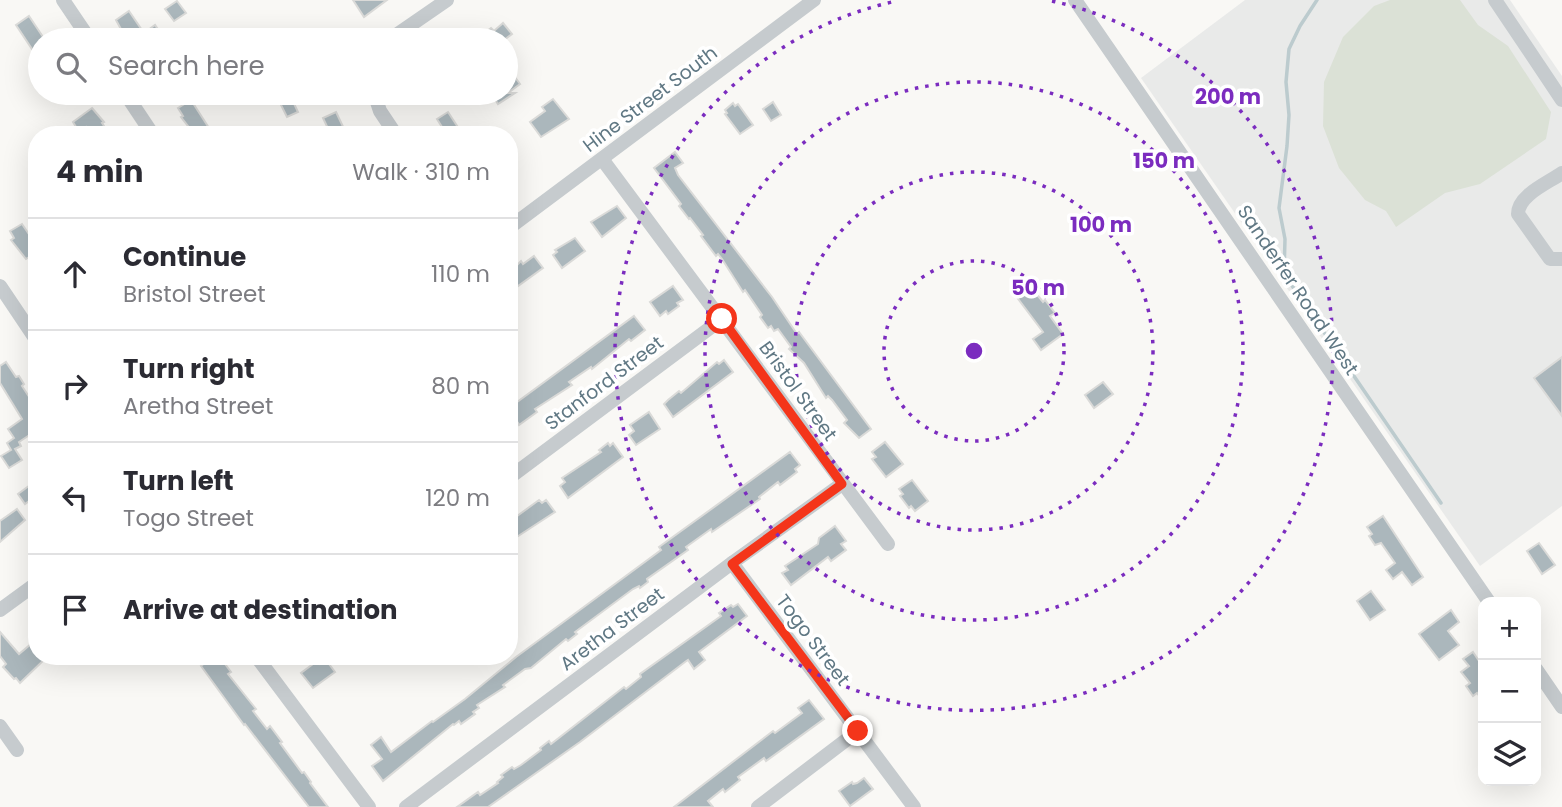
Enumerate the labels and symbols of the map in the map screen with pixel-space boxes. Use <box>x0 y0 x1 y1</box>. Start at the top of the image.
street label: Hine Street South <box>577 39 723 159</box>
text: 200 m <box>1195 82 1261 111</box>
text: 150 m <box>1133 146 1195 175</box>
street label: Sanderfer Road West <box>1231 200 1365 380</box>
text: 100 m <box>1070 210 1132 239</box>
text: 50 m <box>1011 273 1065 302</box>
route start <box>706 303 737 334</box>
street label: Stanford Street <box>539 329 669 437</box>
street label: Bristol Street <box>752 335 844 447</box>
centre of rings <box>962 339 986 363</box>
street label: Aretha Street <box>554 581 670 677</box>
street label: Togo Street <box>770 589 856 691</box>
route end <box>842 715 873 746</box>

